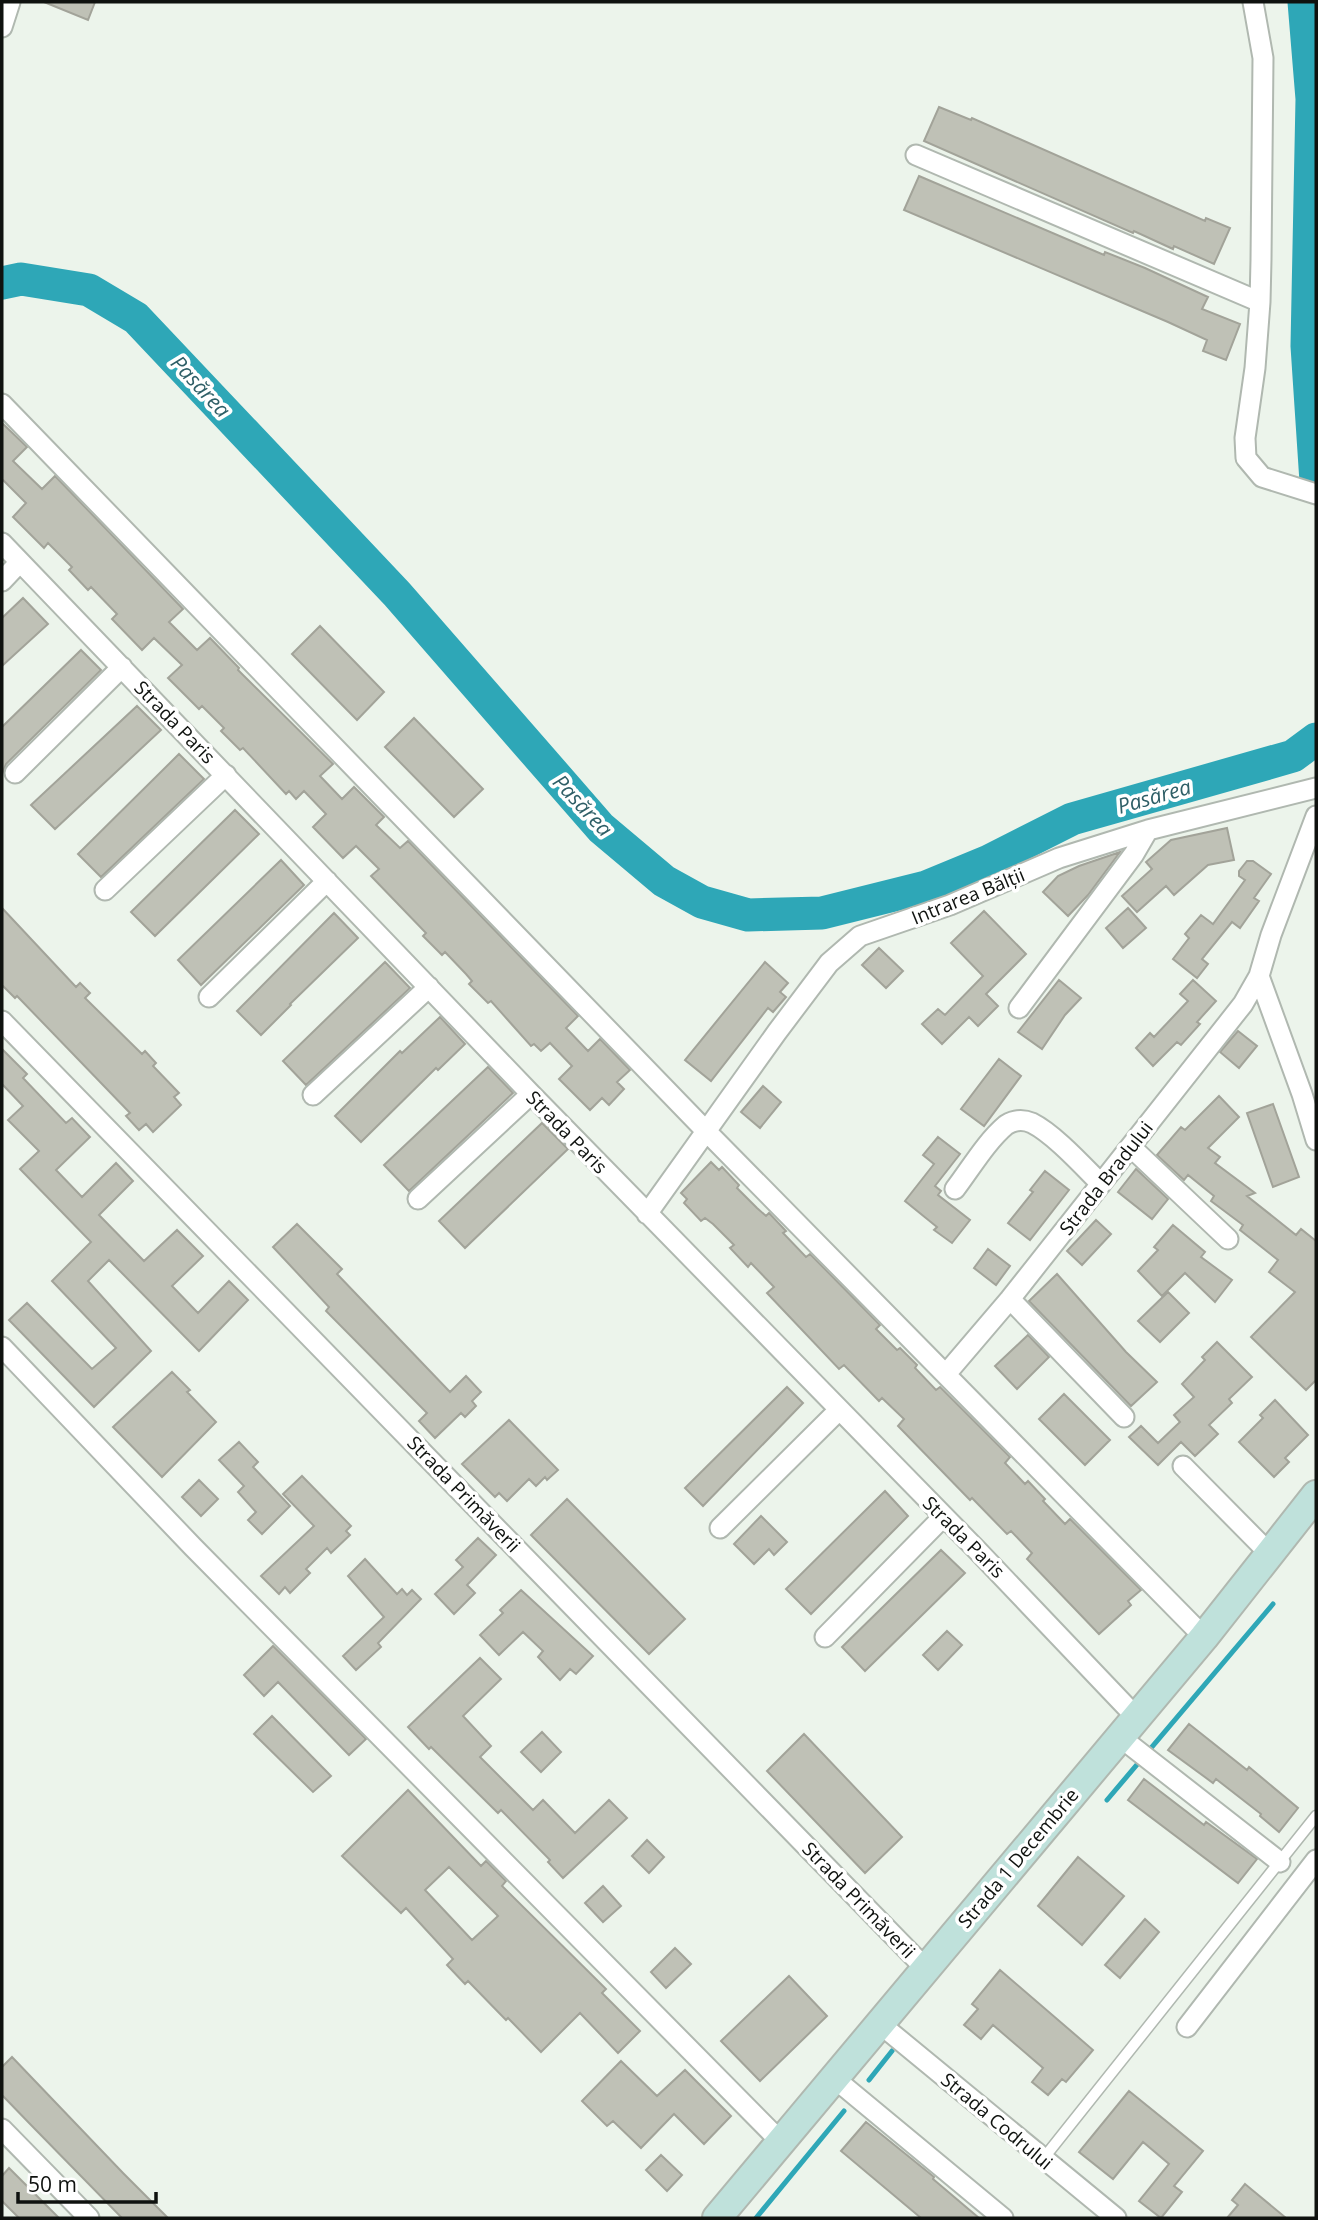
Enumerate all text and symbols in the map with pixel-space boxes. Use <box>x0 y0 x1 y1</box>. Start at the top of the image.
water label: Pasărea <box>165 349 237 423</box>
street label: Strada Paris <box>129 675 221 769</box>
water label: Pasărea <box>547 768 619 842</box>
water label: Pasărea <box>1114 772 1194 820</box>
street label: Intrarea Bălții <box>908 861 1028 931</box>
street label: Strada Paris <box>521 1085 613 1179</box>
street label: Strada Bradului <box>1053 1116 1159 1240</box>
street label: Strada Primăverii <box>402 1430 526 1558</box>
street label: Strada Paris <box>917 1490 1011 1584</box>
street label: Strada 1 Decembrie <box>952 1783 1084 1933</box>
street label: Strada Primăverii <box>797 1836 921 1964</box>
street label: Strada Codrului <box>936 2067 1058 2175</box>
scale bar <box>18 2160 156 2204</box>
text: 50 m <box>28 2170 77 2198</box>

